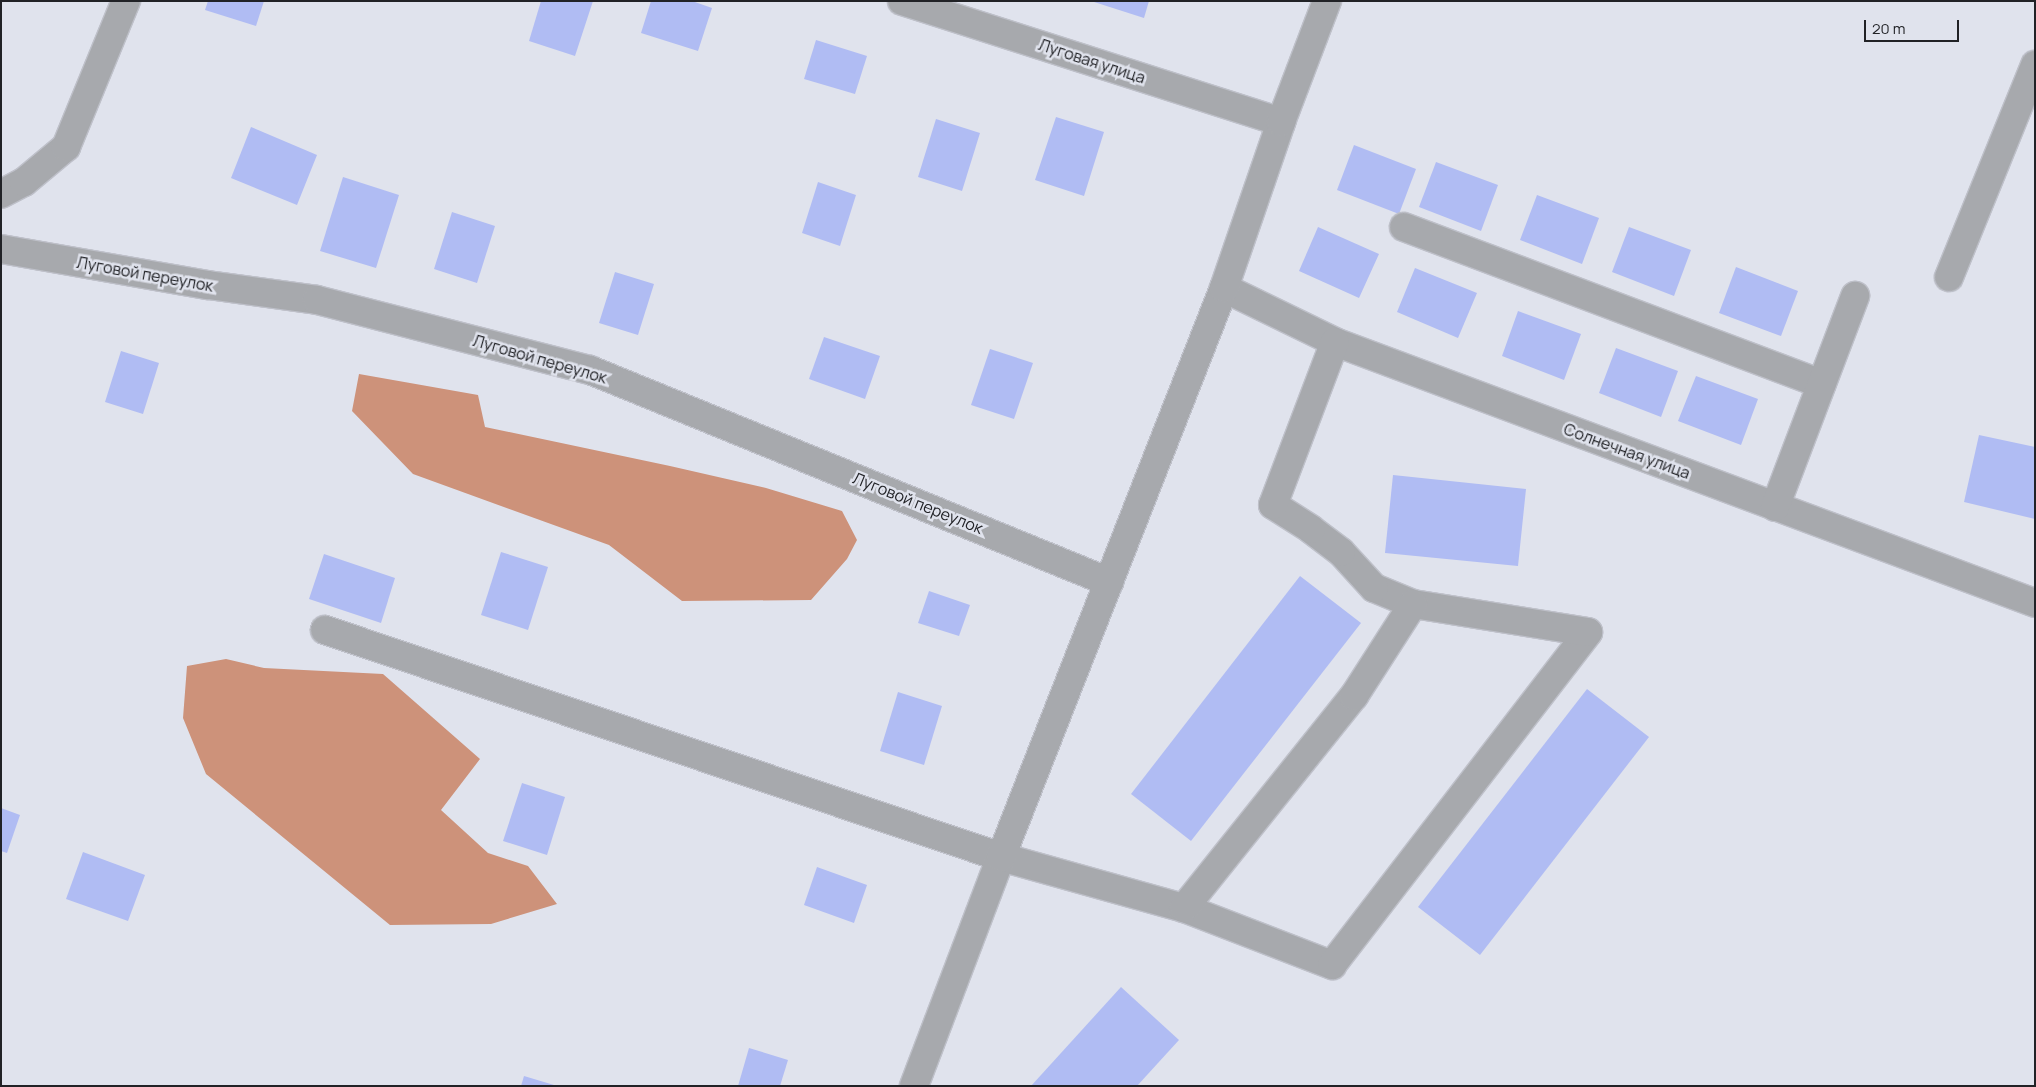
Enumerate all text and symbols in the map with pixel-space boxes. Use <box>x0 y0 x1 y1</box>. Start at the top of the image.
scale bar <box>1866 10 1961 42</box>
text: 20 m <box>1872 18 1905 39</box>
street label: Луговая улица <box>1036 35 1148 87</box>
street label: Луговой переулок <box>75 253 215 295</box>
street label: Луговой переулок <box>471 331 609 387</box>
street label: Солнечная улица <box>1561 419 1693 483</box>
street label: Луговой переулок <box>850 468 986 538</box>

